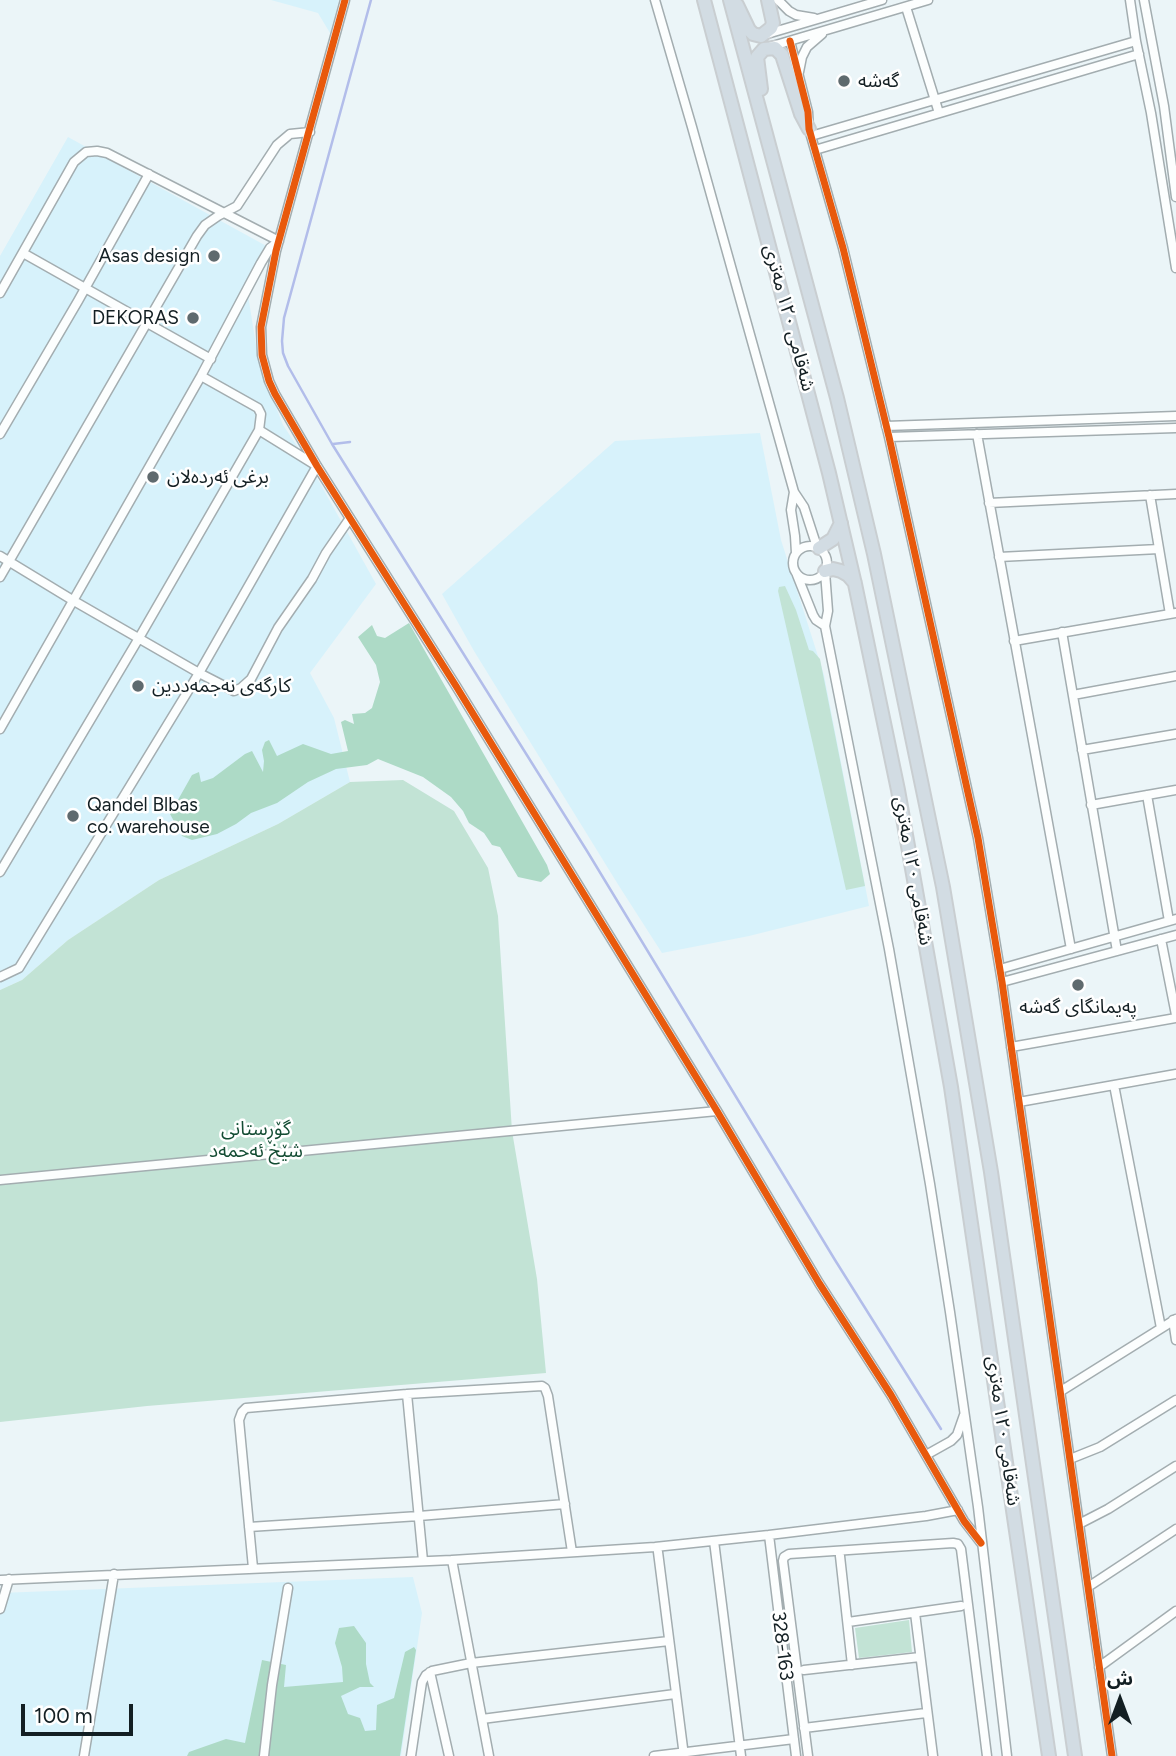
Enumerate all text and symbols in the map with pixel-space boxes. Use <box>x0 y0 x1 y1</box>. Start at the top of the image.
place label: گەشە <box>858 70 899 92</box>
marker: گەشە <box>836 73 852 89</box>
street label: شەقامی ١٢٠ مەتری <box>758 242 820 394</box>
place label: Asas design <box>99 245 200 267</box>
marker: Asas design <box>206 248 222 264</box>
place label: DEKORAS <box>92 307 179 329</box>
marker: DEKORAS <box>185 310 201 326</box>
place label: برغی ئەردەلان <box>167 466 269 488</box>
marker: برغی ئەردەلان <box>145 469 161 485</box>
place label: کارگەی نەجمەددین <box>152 675 291 697</box>
marker: کارگەی نەجمەددین <box>130 678 146 694</box>
place label: Qandel Blbas co. warehouse <box>87 794 210 838</box>
street label: شەقامی ١٢٠ مەتری <box>889 795 937 947</box>
marker: Qandel Blbas co. warehouse <box>65 808 81 824</box>
marker: پەیمانگای گەشە <box>1070 977 1086 993</box>
place label: پەیمانگای گەشە <box>1019 996 1137 1018</box>
park label: گۆڕستانی شێخ ئەحمەد <box>209 1118 303 1162</box>
street label: شەقامی ١٢٠ مەتری <box>981 1355 1025 1507</box>
street label: 328-163 <box>766 1610 798 1682</box>
north arrow <box>1085 1665 1155 1735</box>
text: ش <box>1107 1667 1133 1690</box>
scale bar <box>24 1690 136 1734</box>
text: 100 m <box>34 1703 93 1728</box>

